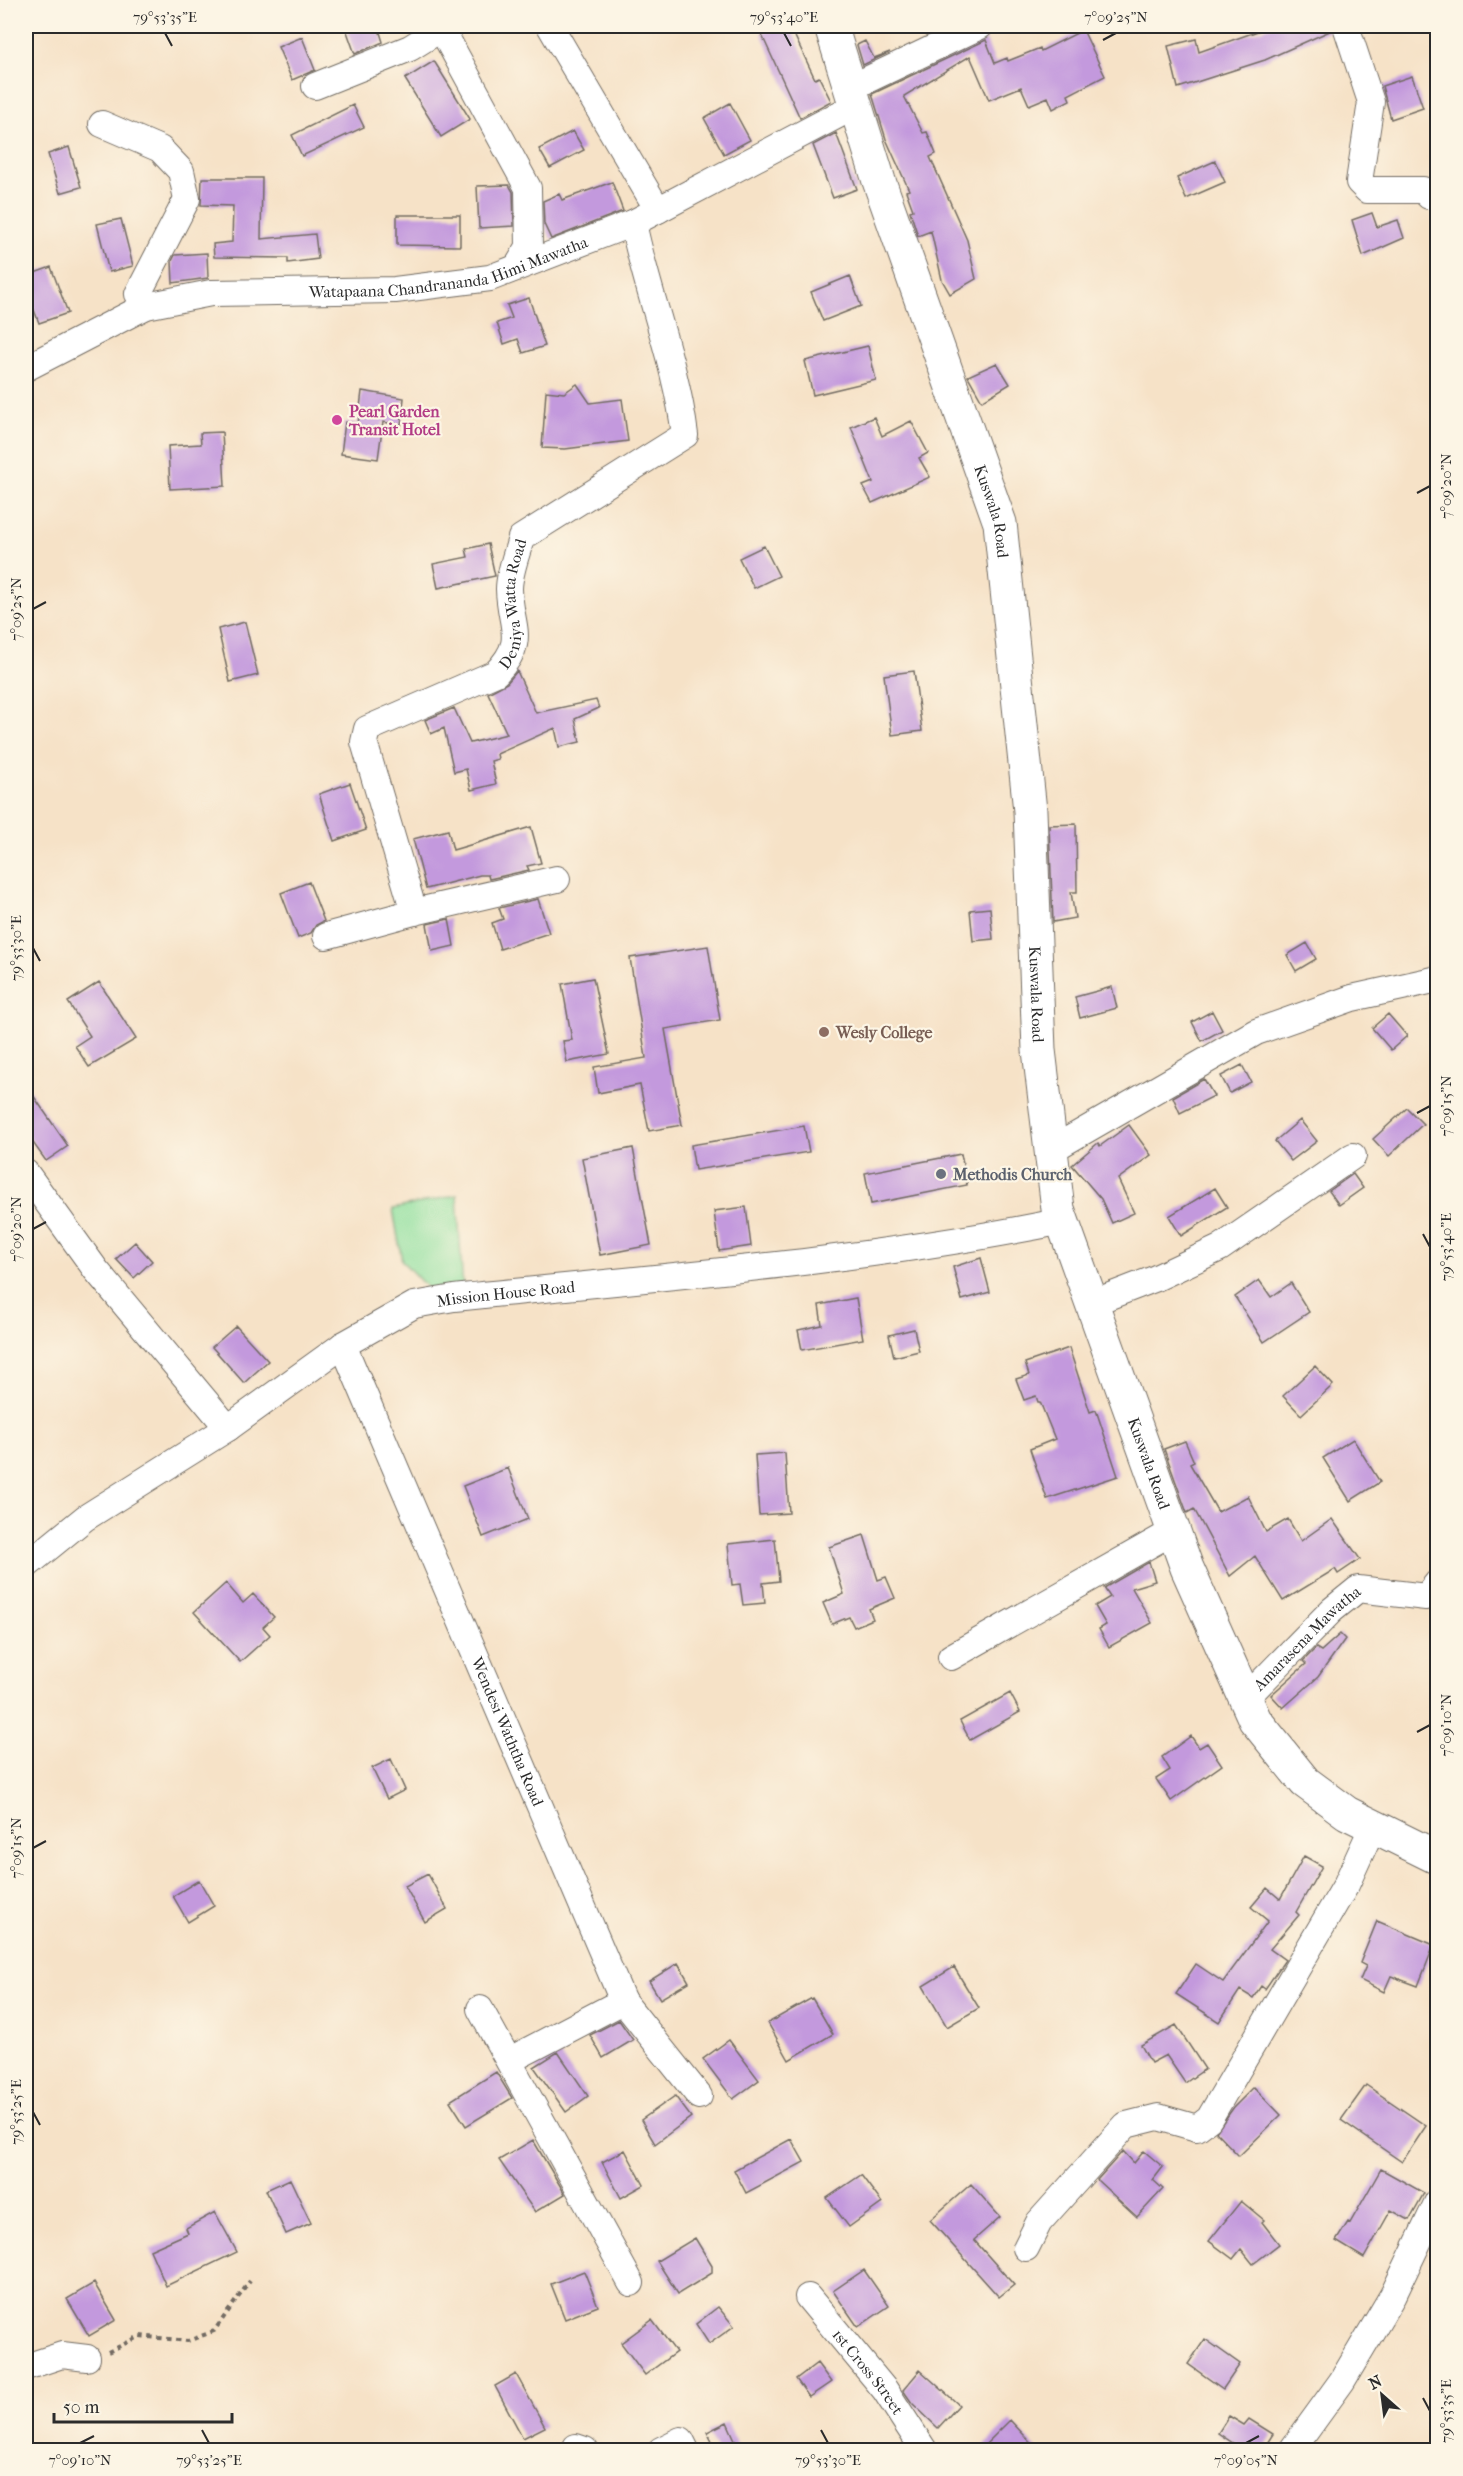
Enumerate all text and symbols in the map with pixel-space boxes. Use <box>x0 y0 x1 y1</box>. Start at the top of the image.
text: 79°53'35"E <box>133 8 197 26</box>
text: 79°53'40"E <box>750 8 818 26</box>
text: 7°09'25"N <box>1084 8 1148 26</box>
street label: Watapaana Chandrananda Himi Mawatha <box>308 232 591 301</box>
place label: Pearl Garden Transit Hotel <box>348 402 441 439</box>
marker: Pearl Garden Transit Hotel <box>330 413 344 427</box>
text: 7°09'20"N <box>1437 453 1455 519</box>
street label: Kuswala Road <box>971 462 1013 559</box>
street label: Deniya Watta Road <box>494 536 530 673</box>
text: 7°09'25"N <box>7 577 25 641</box>
text: 79°53'30"E <box>7 915 25 981</box>
street label: Kuswala Road <box>1026 946 1048 1043</box>
place label: Wesly College <box>835 1023 932 1043</box>
marker: Wesly College <box>817 1025 831 1039</box>
text: 7°09'15"N <box>1437 1075 1455 1137</box>
place label: Methodis Church <box>952 1165 1073 1184</box>
marker: Methodis Church <box>934 1167 948 1181</box>
text: 7°09'20"N <box>7 1196 25 1262</box>
text: 79°53'40"E <box>1437 1213 1455 1281</box>
street label: Mission House Road <box>435 1277 576 1310</box>
street label: Kuswala Road <box>1124 1415 1175 1512</box>
street label: Amarasena Mawatha <box>1249 1581 1365 1695</box>
street label: Wendesi Waththa Road <box>467 1653 548 1809</box>
text: 7°09'10"N <box>1437 1693 1455 1756</box>
text: 7°09'15"N <box>7 1817 25 1879</box>
text: 79°53'25"E <box>7 2079 25 2145</box>
street label: 1st Cross Street <box>829 2325 908 2418</box>
north arrow <box>1352 2365 1412 2425</box>
text: N <box>1365 2371 1386 2393</box>
text: 79°53'35"E <box>1437 2379 1455 2443</box>
scale bar <box>54 2386 232 2424</box>
text: 50 m <box>63 2397 100 2418</box>
text: 7°09'10"N <box>49 2451 112 2469</box>
text: 79°53'25"E <box>176 2451 242 2469</box>
text: 79°53'30"E <box>795 2451 861 2469</box>
text: 7°09'05"N <box>1214 2451 1279 2469</box>

